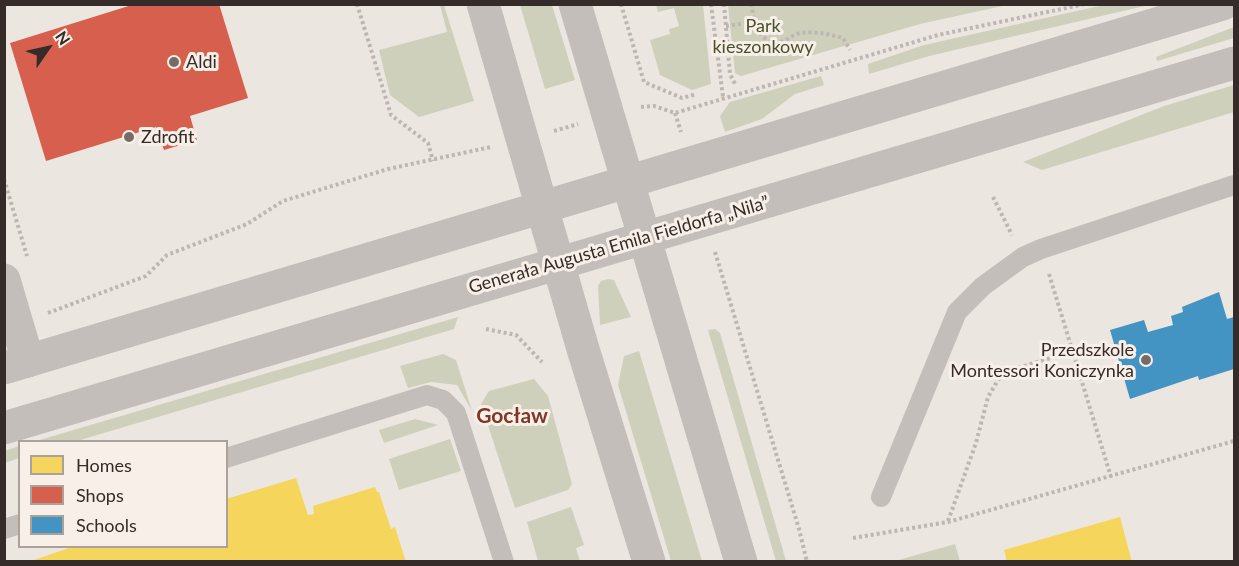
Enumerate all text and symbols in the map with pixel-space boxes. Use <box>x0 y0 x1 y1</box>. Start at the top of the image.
park label: Park kieszonkowy <box>712 15 814 57</box>
north arrow <box>18 18 78 78</box>
text: N <box>52 27 75 48</box>
place label: Aldi <box>186 51 217 73</box>
marker: Aldi <box>167 55 181 69</box>
place label: Zdrofit <box>141 126 194 148</box>
marker: Zdrofit <box>122 130 136 144</box>
street label: Generała Augusta Emila Fieldorfa „Nila” <box>466 192 772 298</box>
place label: Przedszkole Montessori Koniczynka <box>950 339 1134 382</box>
marker: Przedszkole Montessori Koniczynka <box>1139 353 1153 367</box>
district label: Gocław <box>476 403 548 429</box>
legend <box>18 440 228 548</box>
text: Homes <box>76 454 132 476</box>
text: Shops <box>76 484 124 506</box>
text: Schools <box>76 514 137 536</box>

